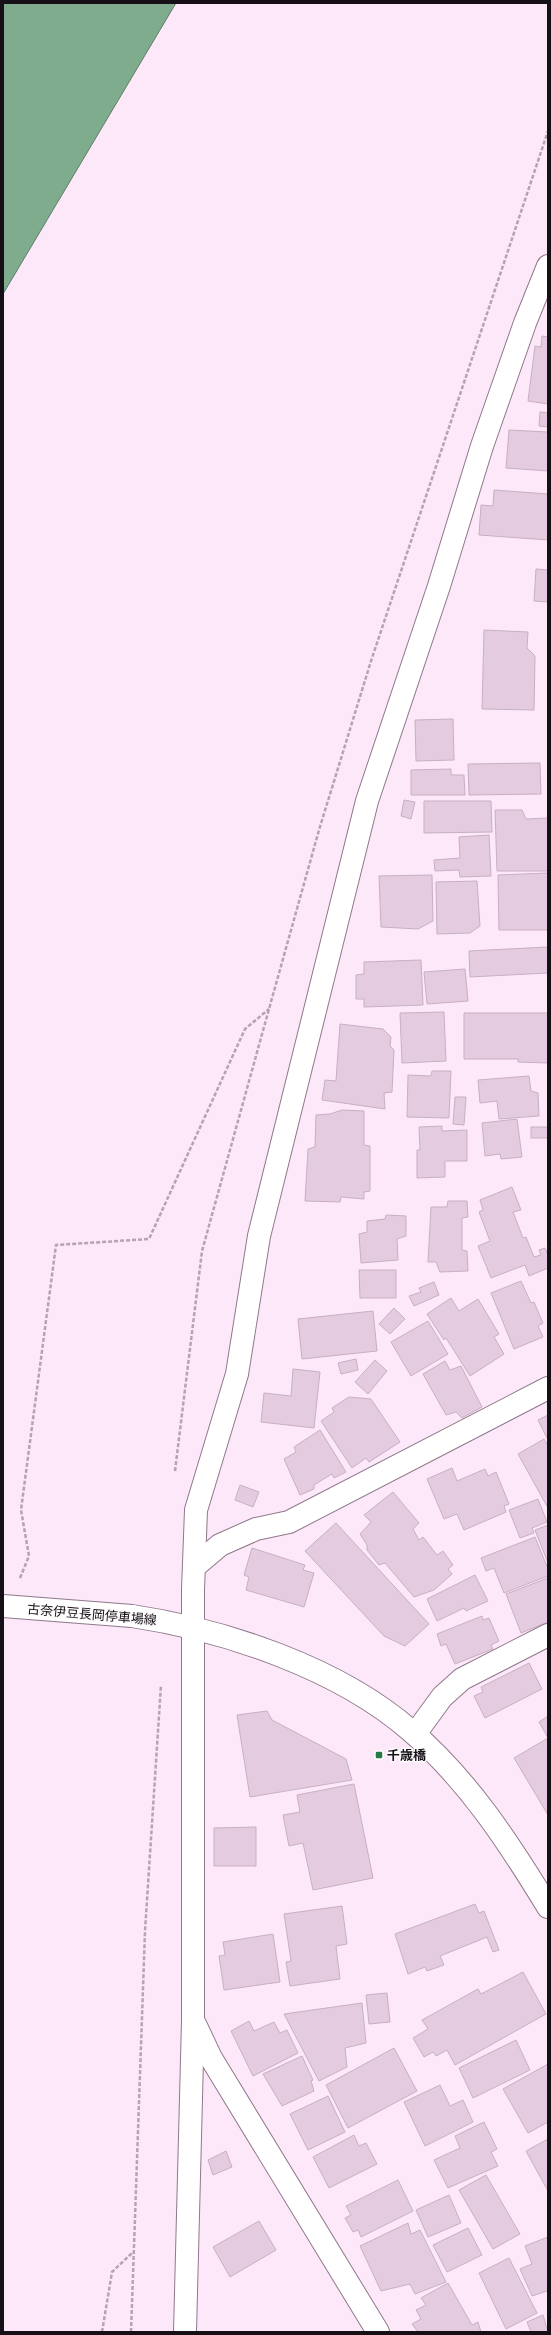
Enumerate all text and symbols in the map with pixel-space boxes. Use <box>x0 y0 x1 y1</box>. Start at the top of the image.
street label: 古奈伊豆長岡停車場線 <box>26 1599 158 1630</box>
place label: 千歳橋 <box>387 1746 426 1765</box>
marker: 千歳橋 <box>374 1750 384 1760</box>

